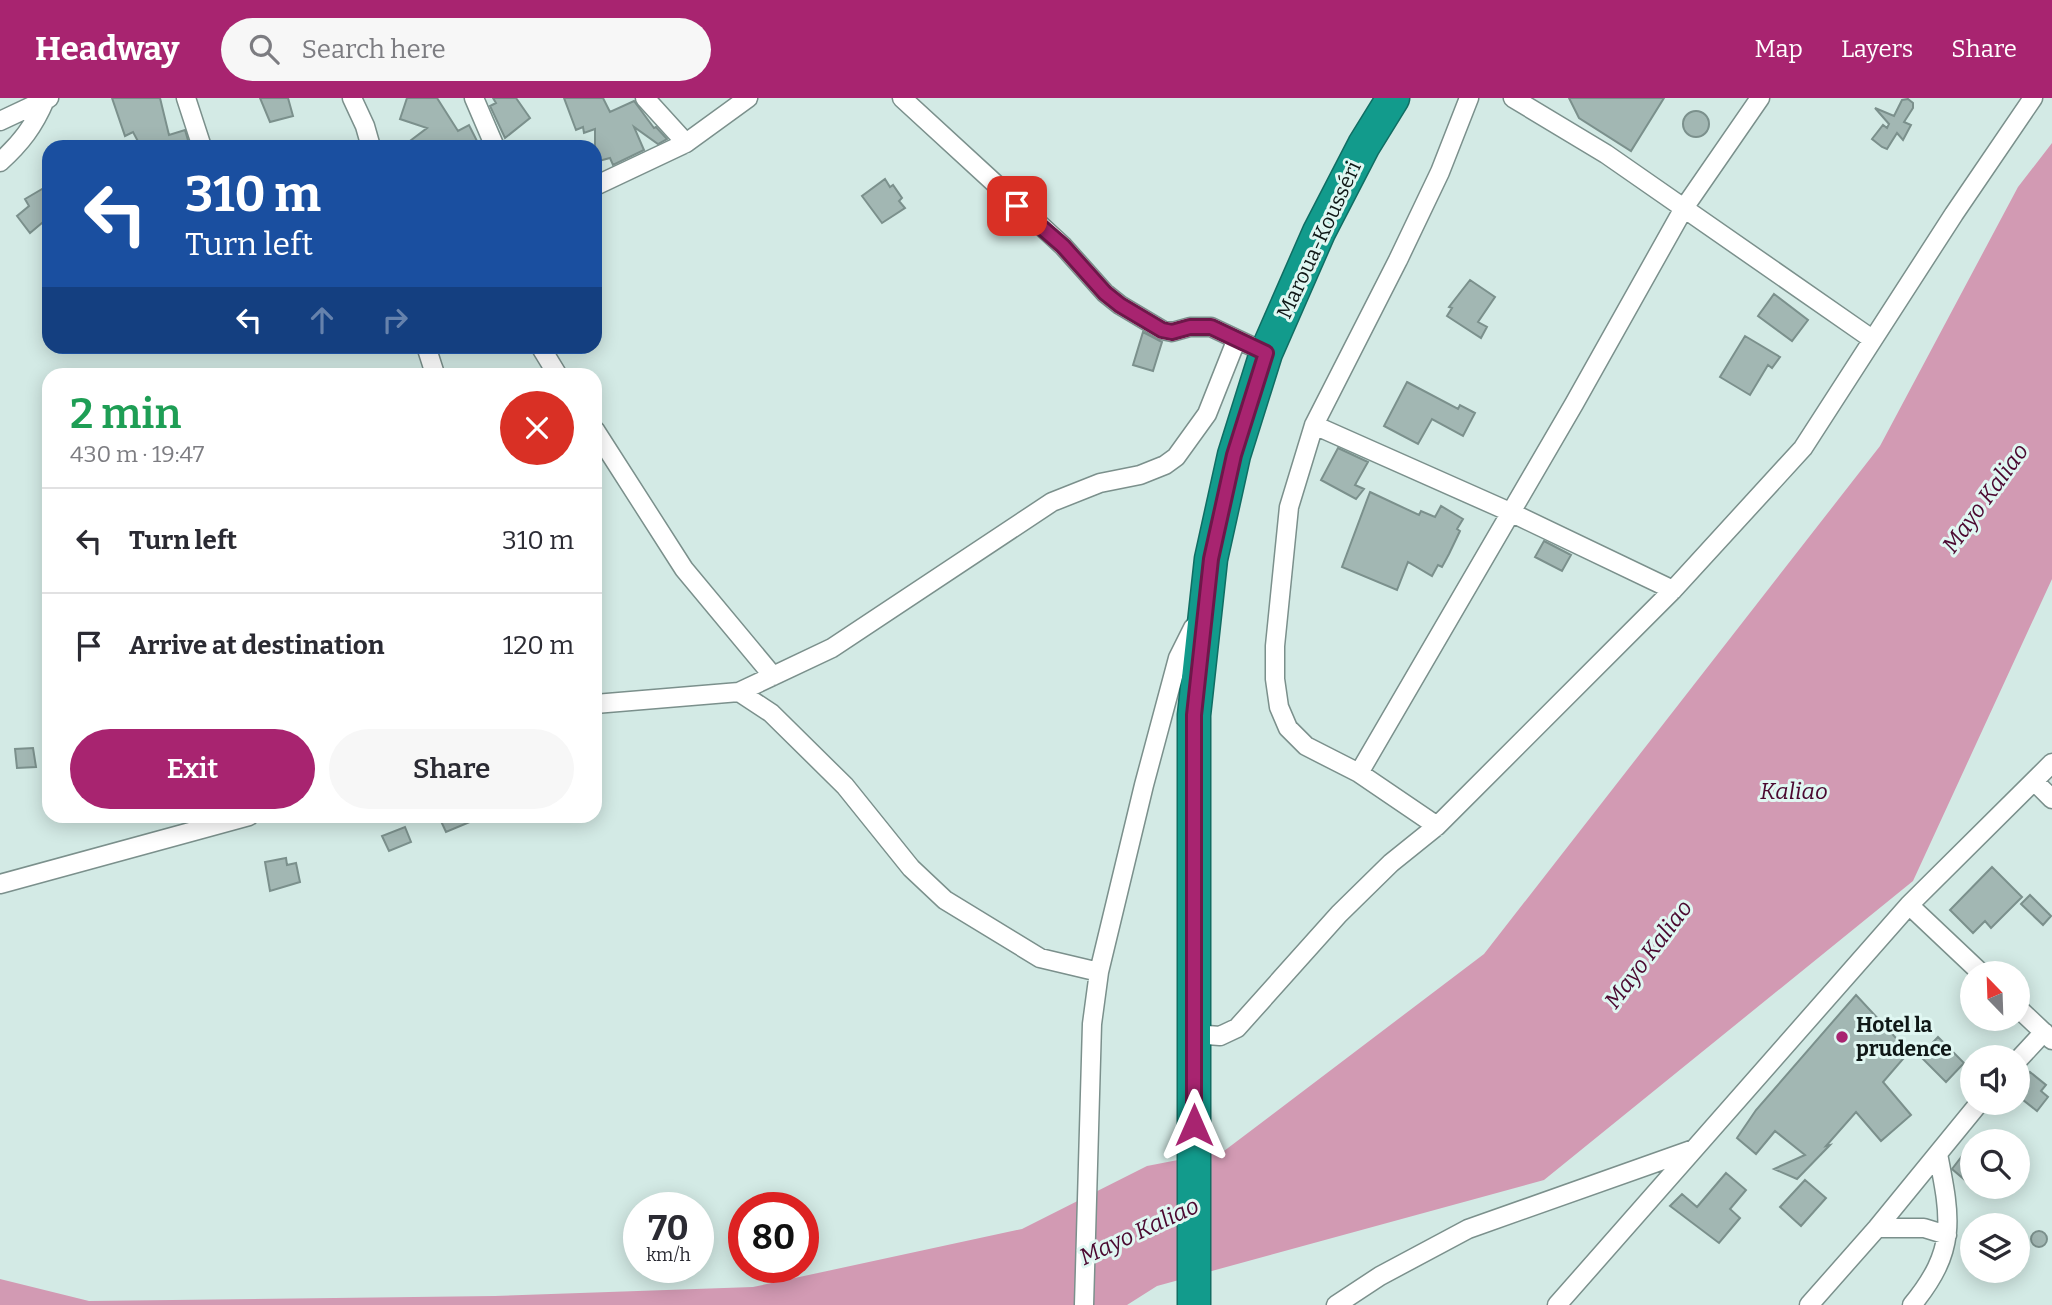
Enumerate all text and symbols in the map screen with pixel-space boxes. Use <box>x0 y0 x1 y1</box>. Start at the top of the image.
search box <box>221 18 711 81</box>
text: Headway <box>35 29 179 69</box>
icon: search <box>245 30 283 68</box>
text: Search here <box>301 34 446 65</box>
text: Map <box>1755 35 1803 63</box>
text: Layers <box>1841 35 1913 63</box>
text: Share <box>1951 35 2017 63</box>
street label: Maroua-Kousséri <box>1271 157 1367 323</box>
text: 310 m <box>185 165 321 224</box>
icon: left <box>70 168 161 259</box>
pin <box>987 176 1047 236</box>
icon: arrive <box>998 187 1036 225</box>
text: Turn left <box>185 225 313 263</box>
icon: left <box>230 301 268 339</box>
icon: ahead <box>303 301 341 339</box>
icon: right <box>376 301 414 339</box>
text: 2 min <box>70 389 181 439</box>
button: close <box>500 391 574 465</box>
water label: Mayo Kaliao <box>1936 438 2034 558</box>
text: 430 m · 19:47 <box>70 440 204 468</box>
icon: left <box>70 522 108 560</box>
text: Turn left <box>129 525 237 556</box>
text: 310 m <box>502 525 574 556</box>
icon: arrive <box>70 627 108 665</box>
text: Arrive at destination <box>129 630 384 661</box>
text: 120 m <box>503 630 574 661</box>
button: Exit <box>70 729 315 809</box>
button: Share <box>329 729 574 809</box>
water label: Kaliao <box>1760 777 1828 805</box>
water label: Mayo Kaliao <box>1598 894 1698 1014</box>
north arrow <box>1960 961 2030 1031</box>
map controls <box>1960 961 2030 1283</box>
place label: Hotel la prudence <box>1856 1012 1952 1062</box>
marker: Hotel la prudence <box>1834 1029 1850 1045</box>
button: sound <box>1960 1045 2030 1115</box>
position arrow <box>1157 1088 1231 1162</box>
button: search <box>1960 1129 2030 1199</box>
water label: Mayo Kaliao <box>1075 1191 1203 1271</box>
speed limit sign: 80 <box>728 1192 819 1283</box>
text: 70 <box>648 1207 689 1249</box>
button: layers <box>1960 1213 2030 1283</box>
text: km/h <box>646 1244 691 1266</box>

